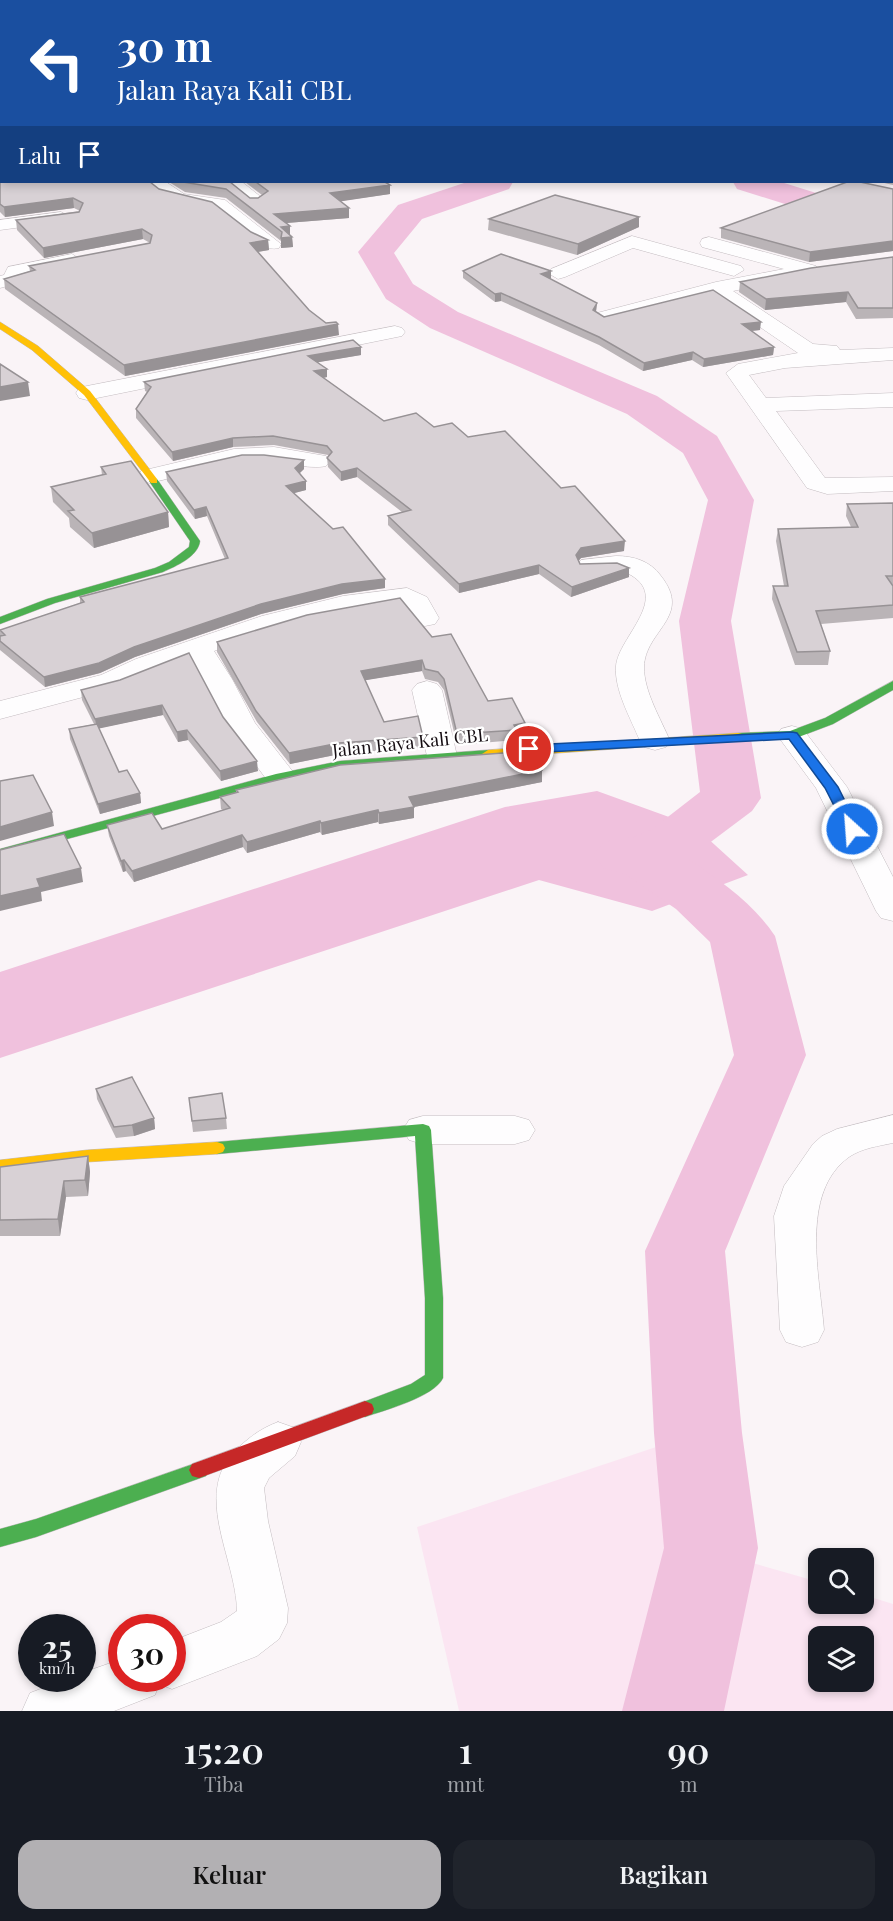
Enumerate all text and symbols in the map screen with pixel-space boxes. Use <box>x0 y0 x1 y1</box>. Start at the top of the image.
text: 30 m <box>117 17 212 73</box>
icon: left <box>18 24 96 102</box>
text: Jalan Raya Kali CBL <box>117 71 351 107</box>
icon: arrive <box>73 138 106 171</box>
text: Lalu <box>18 140 61 170</box>
street label: Jalan Raya Kali CBL <box>330 722 489 762</box>
pin <box>503 723 554 774</box>
icon: arrive <box>512 732 545 765</box>
position arrow <box>820 797 884 861</box>
map controls <box>808 1548 874 1692</box>
button: search <box>808 1548 874 1614</box>
speed limit sign: 30 <box>108 1614 186 1692</box>
text: 25 <box>42 1626 72 1666</box>
button: layers <box>808 1626 874 1692</box>
text: km/h <box>39 1658 75 1678</box>
text: 15:20 <box>183 1725 264 1773</box>
text: 1 <box>459 1725 473 1773</box>
text: 90 <box>668 1725 710 1773</box>
text: Tiba <box>204 1770 243 1797</box>
text: mnt <box>447 1770 484 1797</box>
text: m <box>680 1770 697 1797</box>
button: Keluar <box>18 1840 441 1909</box>
button: Bagikan <box>453 1840 875 1909</box>

